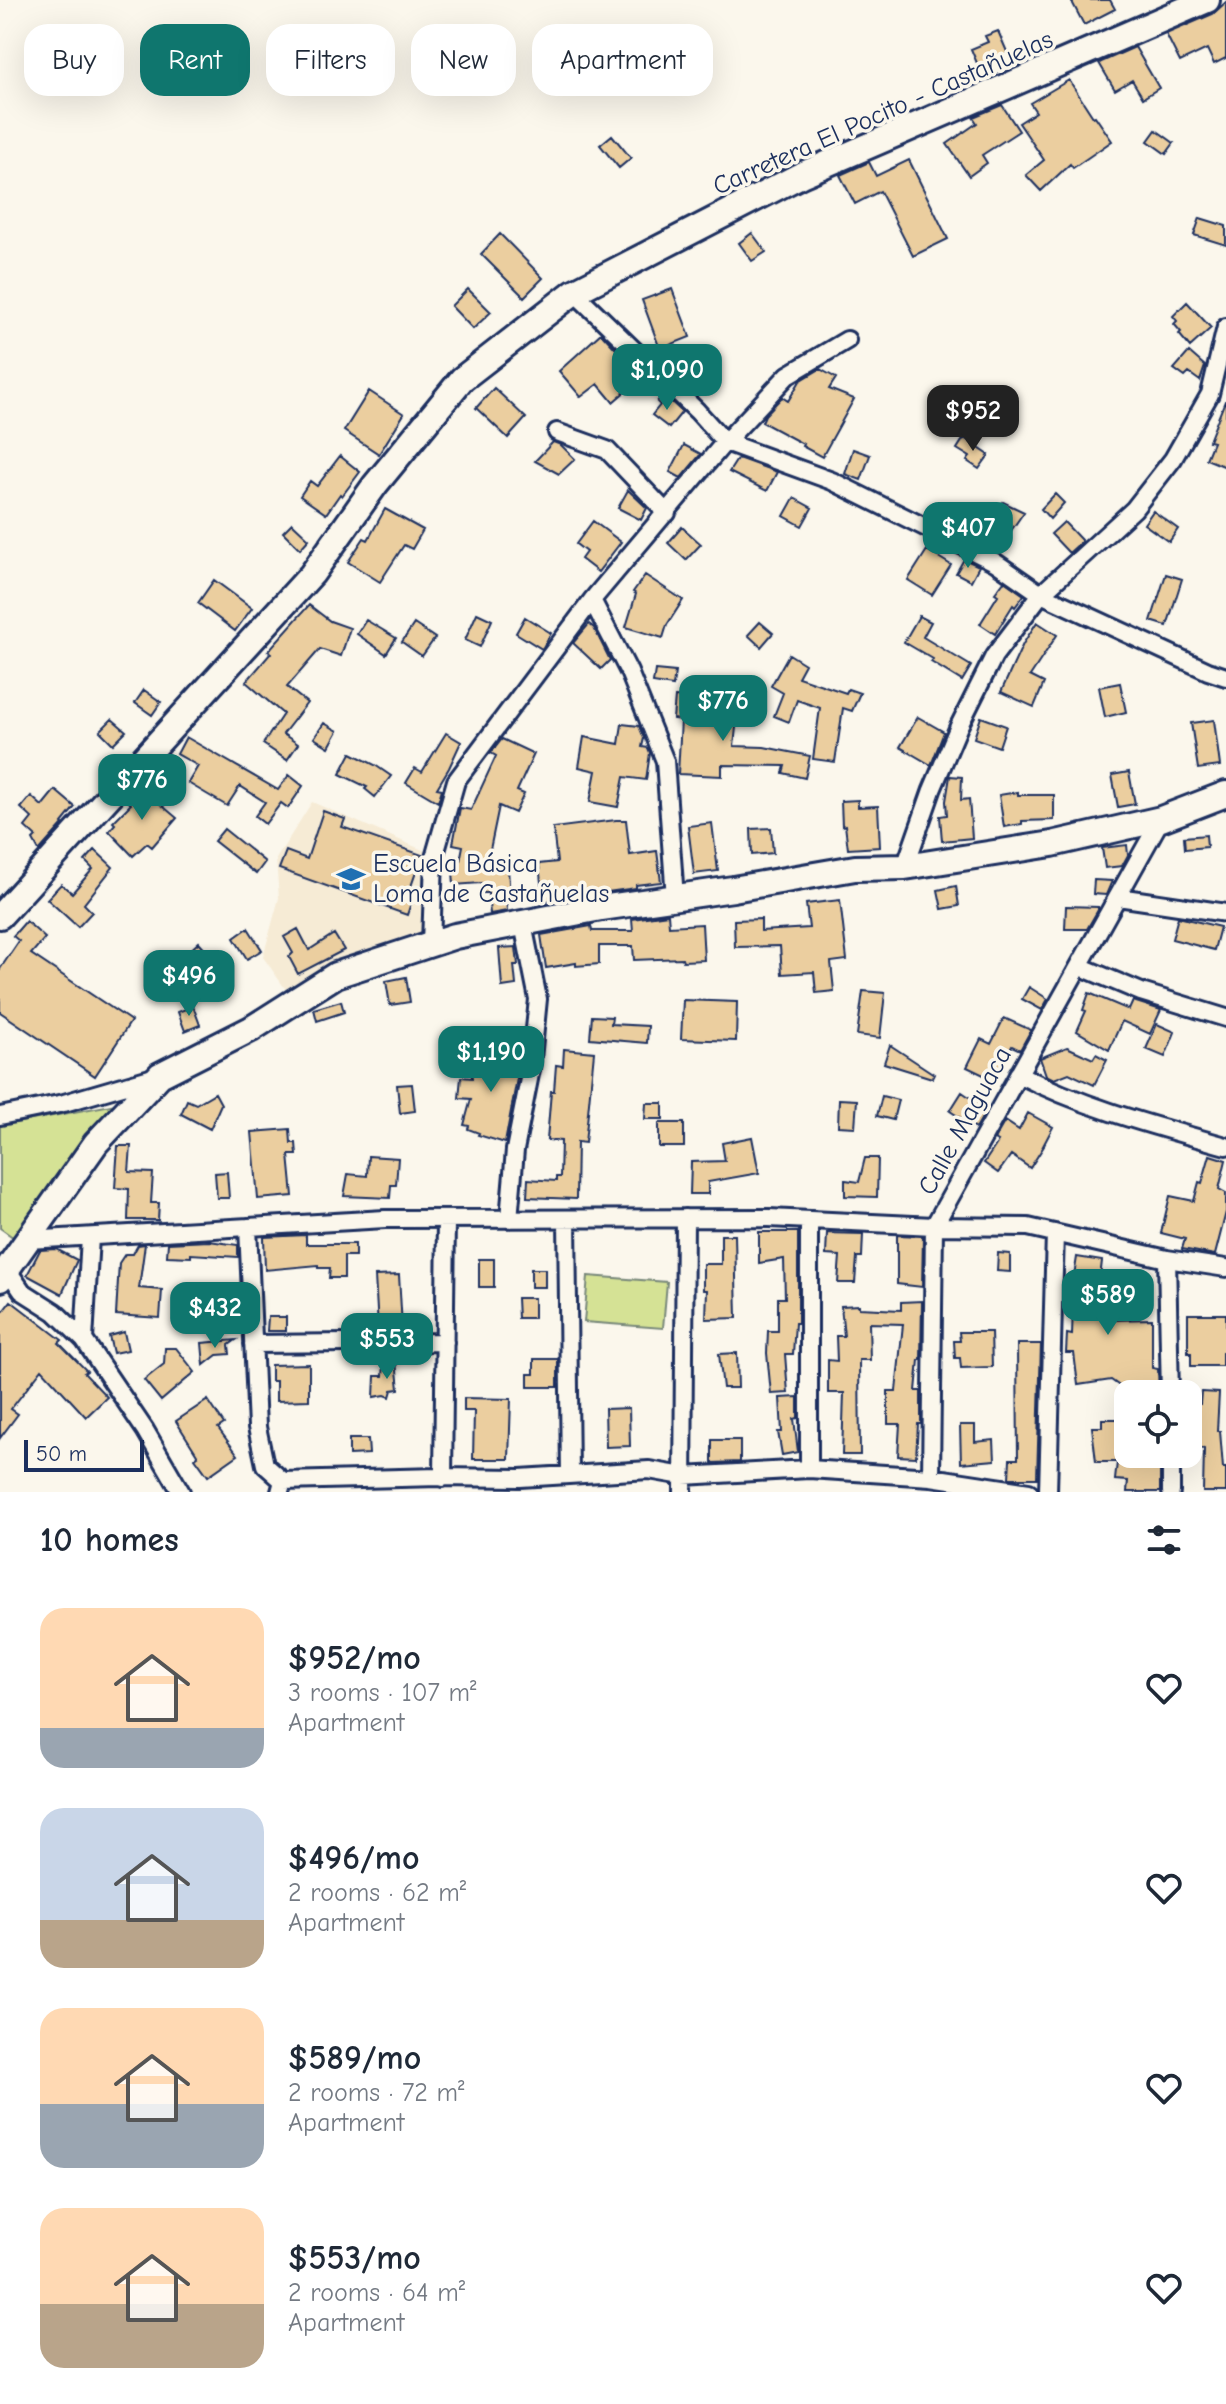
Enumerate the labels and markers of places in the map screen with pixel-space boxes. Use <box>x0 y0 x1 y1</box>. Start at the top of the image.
pin: $1,090 <box>602 344 732 412</box>
pin: $952 <box>926 385 1020 453</box>
pin: $407 <box>921 502 1015 570</box>
pin: $776 <box>676 675 770 743</box>
pin: $776 <box>95 754 189 822</box>
place label: Escuela Básica Loma de Castañuelas <box>373 849 609 909</box>
school or university icon: Escuela Básica Loma de Castañuelas <box>336 864 366 894</box>
pin: $496 <box>142 950 236 1018</box>
pin: $1,190 <box>426 1026 556 1094</box>
pin: $589 <box>1061 1269 1155 1337</box>
pin: $432 <box>168 1282 262 1350</box>
pin: $553 <box>340 1313 434 1381</box>

